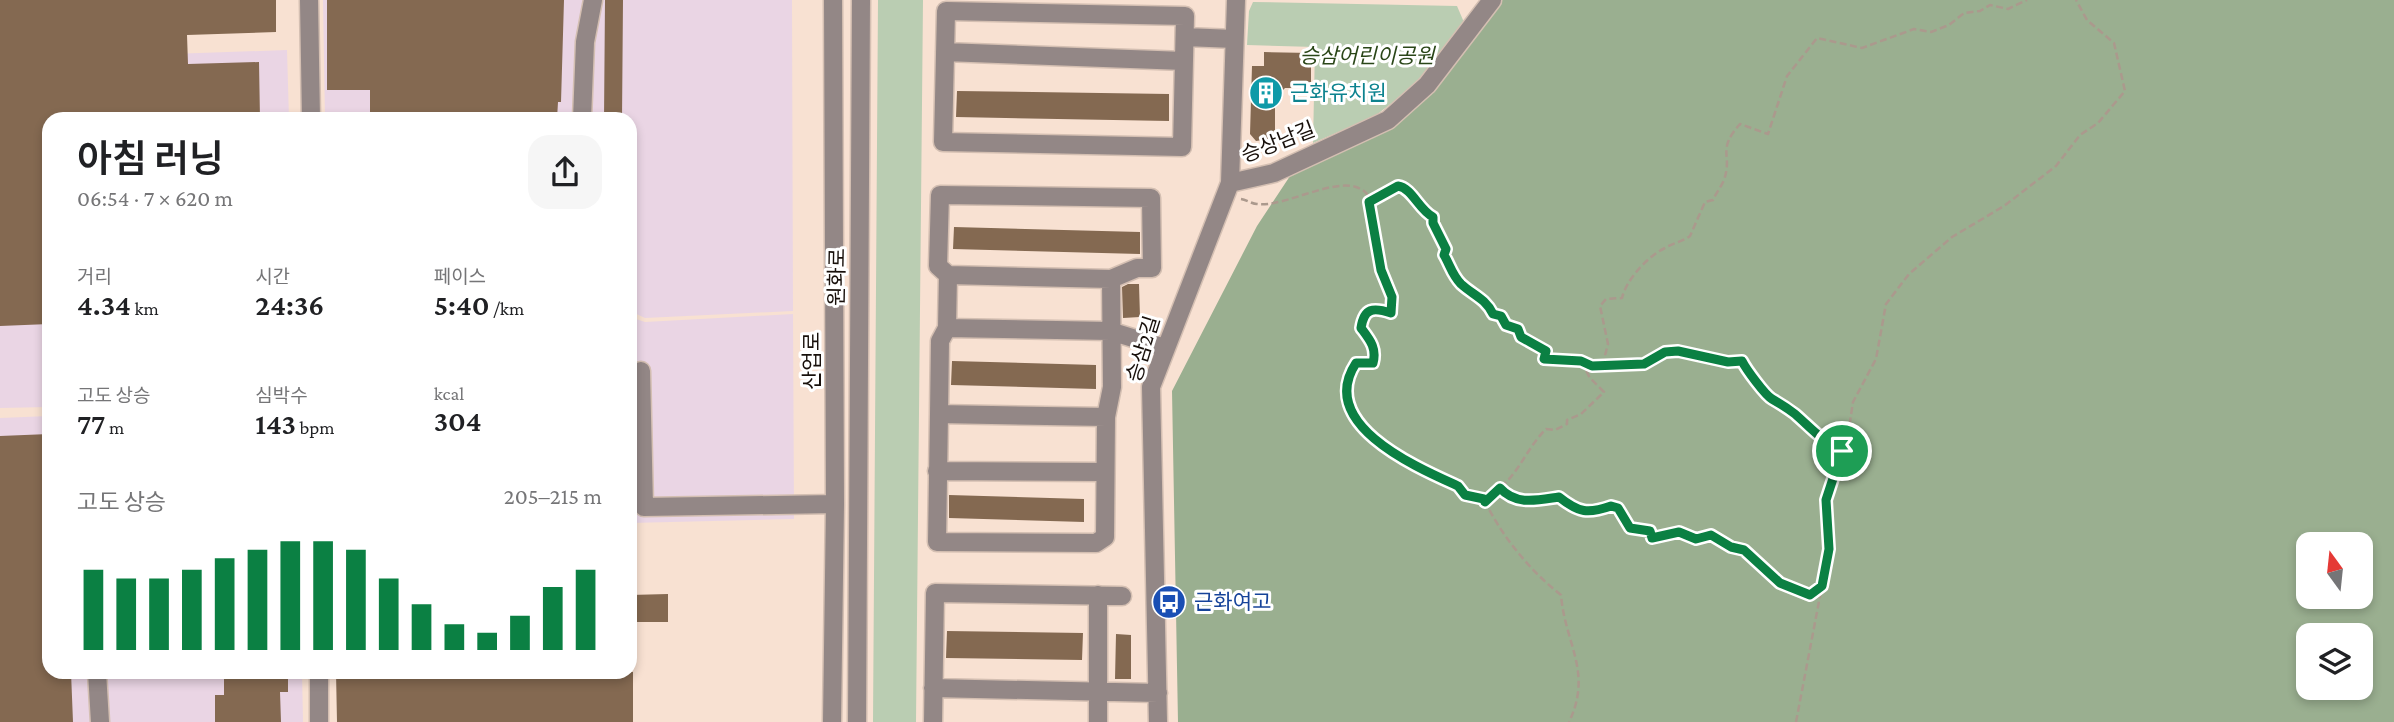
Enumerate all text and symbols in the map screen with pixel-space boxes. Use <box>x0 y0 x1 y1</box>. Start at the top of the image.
park label: 승삼어린이공원 <box>1299 44 1436 68</box>
building icon: 근화유치원 <box>1247 74 1285 112</box>
place label: 근화유치원 <box>1290 81 1387 105</box>
street label: 승상남길 <box>1238 117 1318 167</box>
button: share <box>528 135 602 209</box>
text: 아침 러닝 <box>77 138 224 180</box>
text: 06:54 · 7 × 620 m <box>77 185 233 211</box>
street label: 원화로 <box>824 248 850 306</box>
text: 거리 <box>77 266 112 287</box>
text: 시간 <box>255 266 290 287</box>
text: 페이스 <box>434 266 486 287</box>
text: 4.34 <box>77 288 131 321</box>
text: 24:36 <box>255 288 324 321</box>
text: 5:40 <box>434 288 490 321</box>
text: km <box>131 298 159 319</box>
text: /km <box>490 298 524 319</box>
street label: 승삼2길 <box>1122 313 1164 385</box>
street label: 산업로 <box>800 332 824 390</box>
text: kcal <box>434 383 464 404</box>
text: 고도 상승 <box>77 385 150 406</box>
text: 심박수 <box>255 385 308 406</box>
text: 304 <box>434 404 482 437</box>
text: 77 <box>77 407 105 440</box>
text: 143 <box>255 407 296 440</box>
text: m <box>105 417 124 438</box>
text: bpm <box>296 417 335 438</box>
pin <box>1812 421 1872 481</box>
icon: arrive <box>1823 432 1861 470</box>
text: 205–215 m <box>504 483 602 509</box>
text: 고도 상승 <box>77 489 166 515</box>
north arrow <box>2296 532 2373 609</box>
map controls <box>2296 532 2373 700</box>
bus stop icon: 근화여고 <box>1150 583 1188 621</box>
place label: 근화여고 <box>1194 590 1271 614</box>
button: layers <box>2296 623 2373 700</box>

